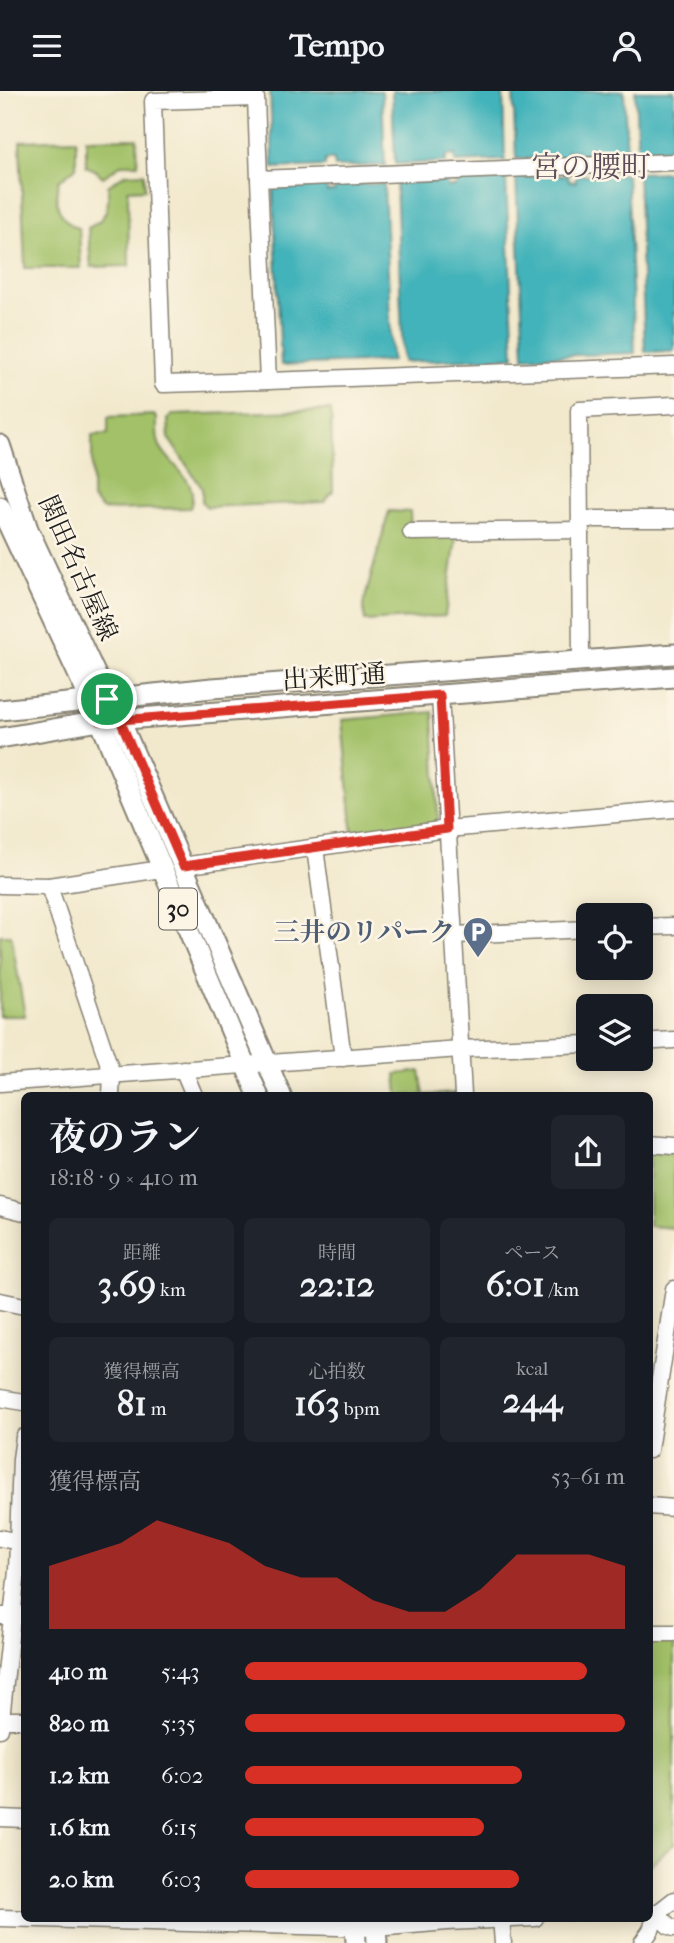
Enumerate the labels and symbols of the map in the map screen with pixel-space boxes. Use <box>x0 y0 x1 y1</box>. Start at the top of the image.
district label: 宮の腰町 <box>531 150 651 185</box>
street label: 関田名古屋線 <box>32 490 124 646</box>
street label: 出来町通 <box>281 658 387 696</box>
pin <box>77 669 137 729</box>
road number: 30 <box>159 889 197 929</box>
parking icon: 三井のリパーク <box>461 915 495 959</box>
place label: 三井のリパーク <box>274 917 455 948</box>

